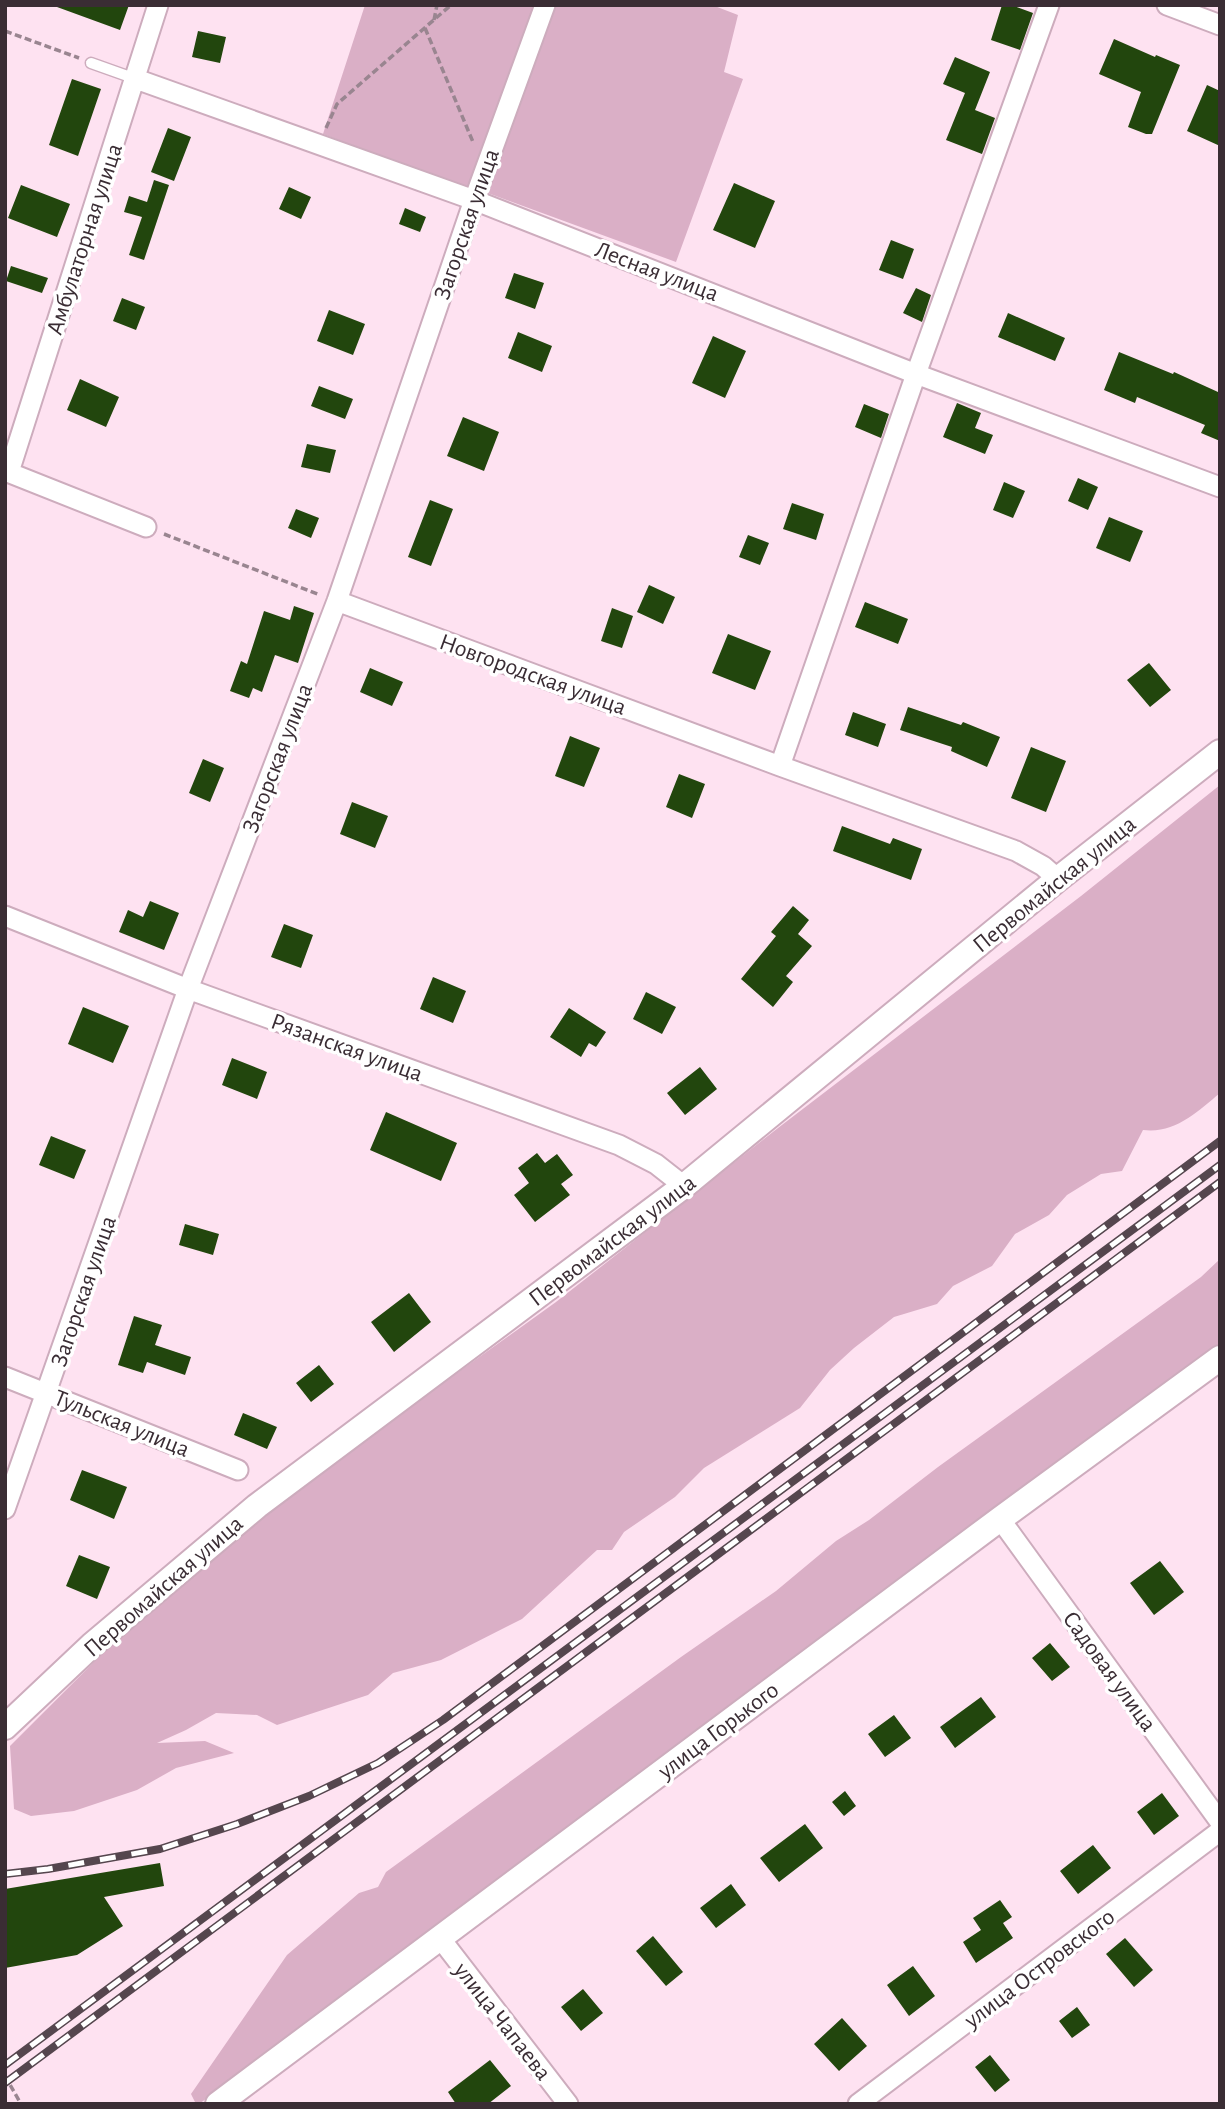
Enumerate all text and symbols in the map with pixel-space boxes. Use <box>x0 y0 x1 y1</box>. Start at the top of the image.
street label: Амбулаторная улица <box>43 141 127 338</box>
street label: Загорская улица <box>430 146 504 303</box>
street label: Лесная улица <box>592 237 722 306</box>
street label: Новгородская улица <box>436 630 629 720</box>
street label: Загорская улица <box>238 680 317 836</box>
street label: Первомайская улица <box>969 812 1141 958</box>
street label: Рязанская улица <box>267 1009 426 1087</box>
street label: Первомайская улица <box>525 1170 701 1311</box>
street label: Загорская улица <box>47 1213 121 1370</box>
street label: Тульская улица <box>51 1386 193 1462</box>
street label: Первомайская улица <box>80 1511 248 1662</box>
street label: Садовая улица <box>1058 1607 1161 1736</box>
street label: улица Горького <box>653 1678 783 1784</box>
street label: улица Островского <box>959 1905 1119 2034</box>
street label: улица Чапаева <box>448 1957 555 2085</box>

